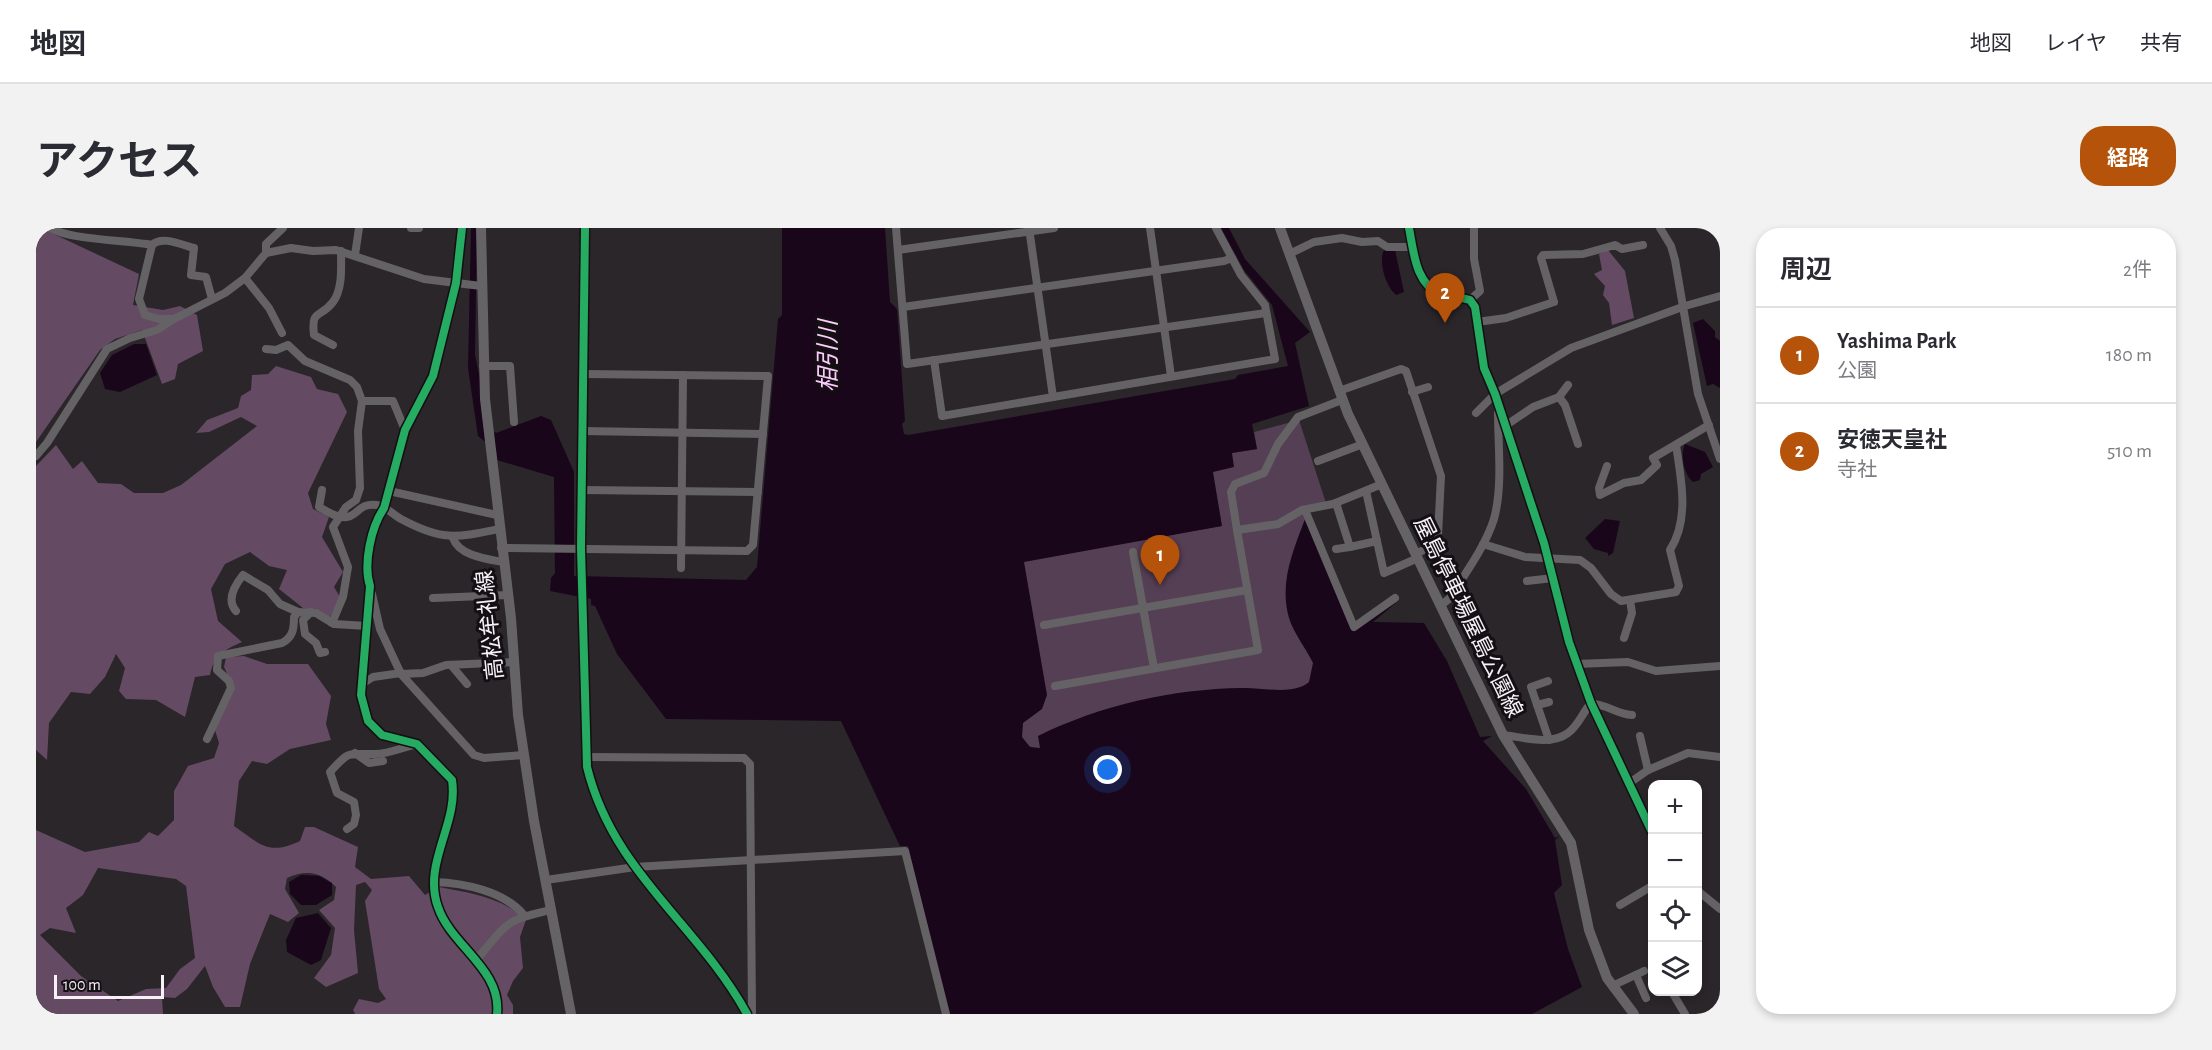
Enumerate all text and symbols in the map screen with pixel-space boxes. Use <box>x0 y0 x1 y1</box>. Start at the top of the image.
text: 地図 <box>30 31 86 59</box>
text: 地図 <box>1970 33 2012 54</box>
text: レイヤ <box>2045 33 2107 54</box>
text: 共有 <box>2140 33 2182 54</box>
button: 経路 <box>2080 126 2176 186</box>
text: アクセス <box>36 141 202 183</box>
text: 周辺 <box>1780 257 1832 283</box>
text: 2件 <box>2123 260 2152 280</box>
pin: 2 <box>1426 274 1464 323</box>
water label: 相引川 <box>815 317 841 392</box>
text: Yashima Park <box>1837 330 1956 352</box>
text: 1 <box>1796 345 1803 365</box>
text: 180 m <box>2106 345 2152 365</box>
text: 公園 <box>1837 361 1877 381</box>
text: 安徳天皇社 <box>1837 429 1947 451</box>
text: 2 <box>1795 441 1804 461</box>
text: 510 m <box>2107 441 2152 461</box>
text: 寺社 <box>1837 460 1877 480</box>
street label: 屋島停車場屋島公園線 <box>1410 513 1527 721</box>
pin: 1 <box>1140 536 1180 585</box>
street label: 高松牟礼線 <box>472 569 507 681</box>
your location <box>1093 755 1122 784</box>
map controls <box>1648 780 1702 996</box>
button: + <box>1648 780 1702 834</box>
button: − <box>1648 834 1702 888</box>
button: locate <box>1648 888 1702 942</box>
button: layers <box>1648 942 1702 996</box>
scale bar <box>54 972 164 1000</box>
text: 100 m <box>63 977 101 993</box>

